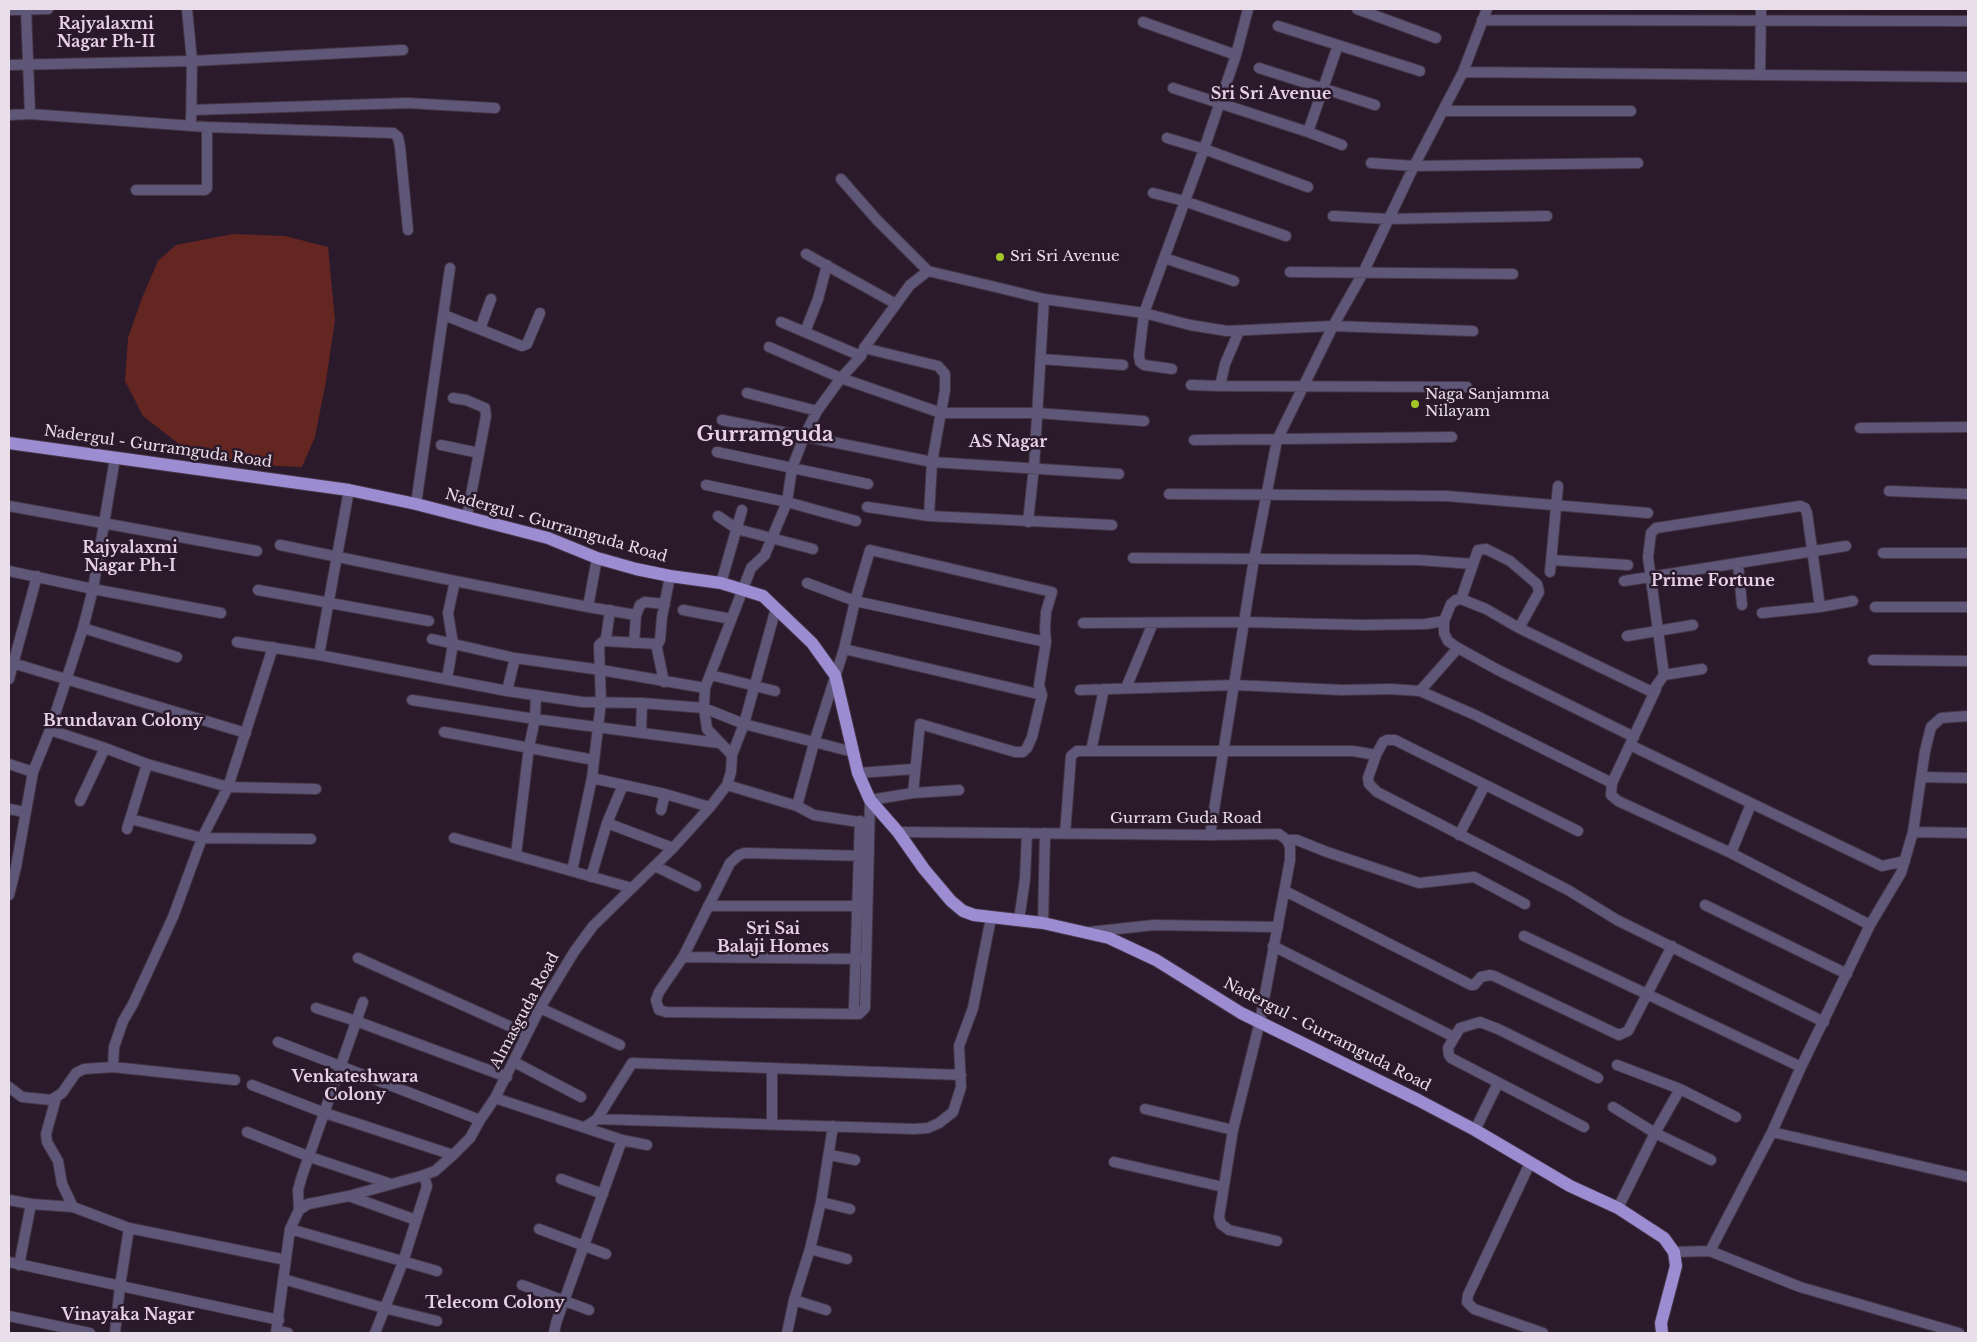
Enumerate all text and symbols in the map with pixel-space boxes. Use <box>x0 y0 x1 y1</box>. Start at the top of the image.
district label: Rajyalaxmi Nagar Ph-II <box>57 14 155 52</box>
district label: Sri Sri Avenue <box>1211 84 1331 104</box>
place label: Sri Sri Avenue <box>1010 248 1120 266</box>
marker: Sri Sri Avenue <box>994 251 1006 263</box>
place label: Naga Sanjamma Nilayam <box>1425 386 1550 421</box>
marker: Naga Sanjamma Nilayam <box>1409 398 1421 410</box>
street label: Nadergul - Gurramguda Road <box>43 422 273 472</box>
district label: Gurramguda <box>697 423 833 447</box>
district label: AS Nagar <box>969 432 1047 452</box>
street label: Nadergul - Gurramguda Road <box>443 486 669 566</box>
district label: Rajyalaxmi Nagar Ph-I <box>82 538 178 576</box>
district label: Prime Fortune <box>1651 571 1775 591</box>
district label: Brundavan Colony <box>43 711 203 731</box>
street label: Gurram Guda Road <box>1110 810 1262 828</box>
district label: Sri Sai Balaji Homes <box>717 919 829 957</box>
street label: Almasguda Road <box>487 950 563 1072</box>
street label: Nadergul - Gurramguda Road <box>1220 975 1434 1095</box>
district label: Venkateshwara Colony <box>292 1067 418 1105</box>
district label: Telecom Colony <box>425 1293 565 1313</box>
district label: Vinayaka Nagar <box>62 1305 194 1325</box>

